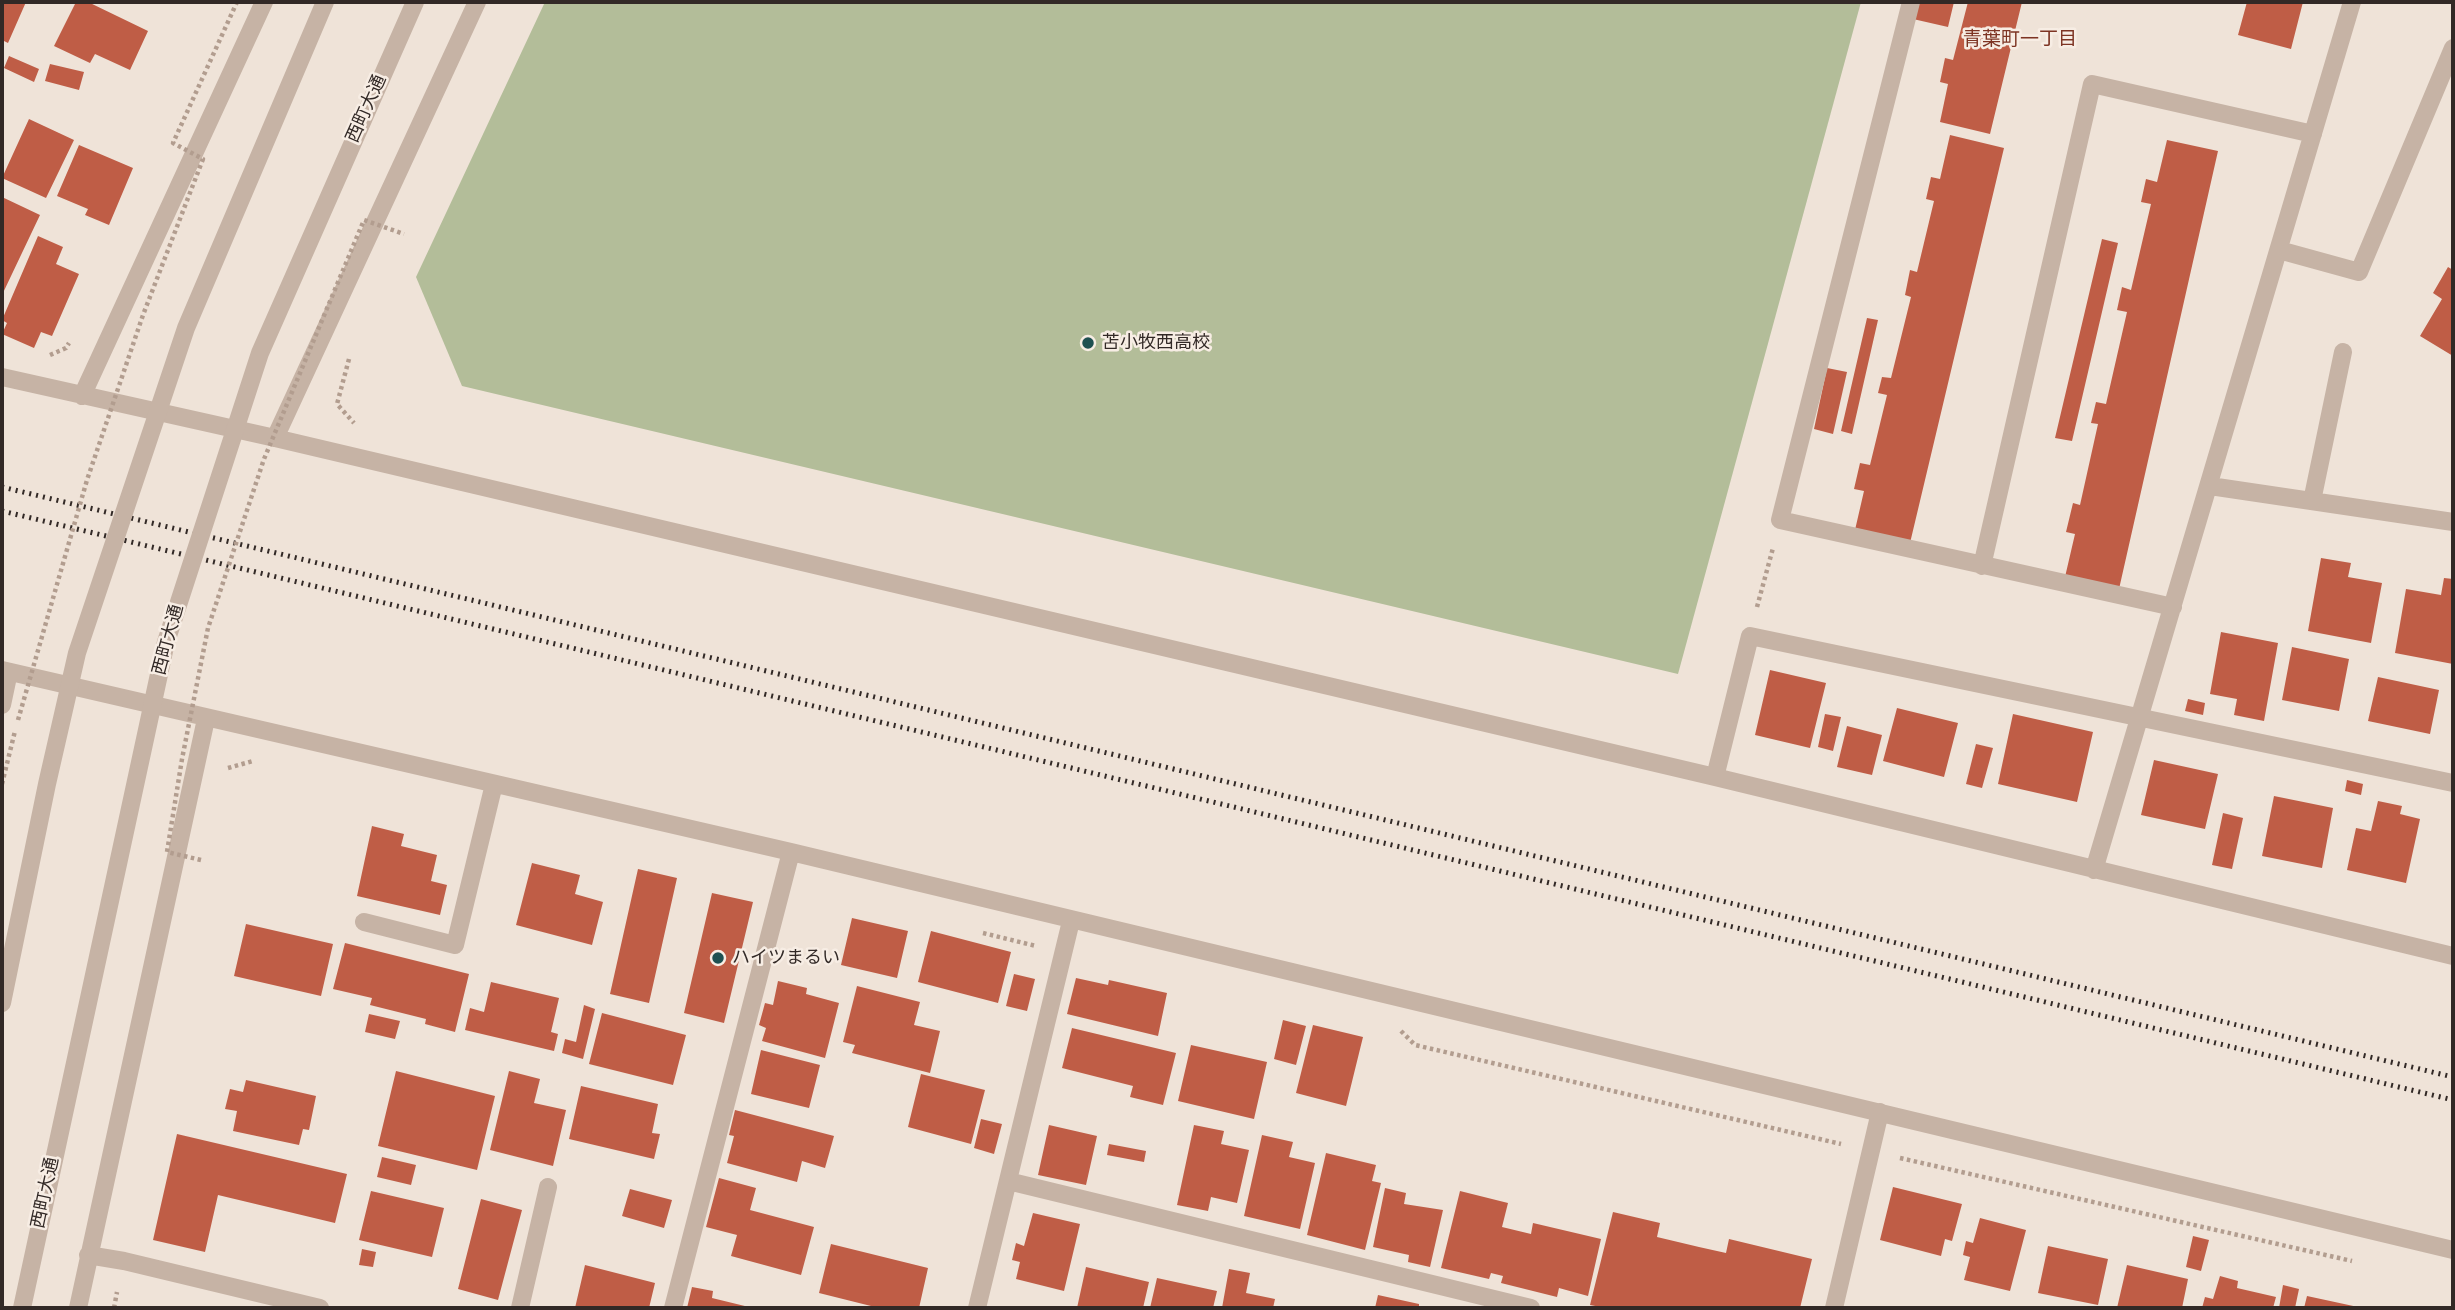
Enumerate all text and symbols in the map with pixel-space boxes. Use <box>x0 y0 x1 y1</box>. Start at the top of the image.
district label: 青葉町一丁目 <box>1963 29 2077 51</box>
street label: 西町大通 <box>342 72 392 146</box>
place label: 苫小牧西高校 <box>1102 332 1210 354</box>
marker: 苫小牧西高校 <box>1080 335 1096 351</box>
street label: 西町大通 <box>149 602 189 678</box>
place label: ハイツまるい <box>732 947 840 969</box>
marker: ハイツまるい <box>710 950 726 966</box>
street label: 西町大通 <box>28 1156 64 1230</box>

